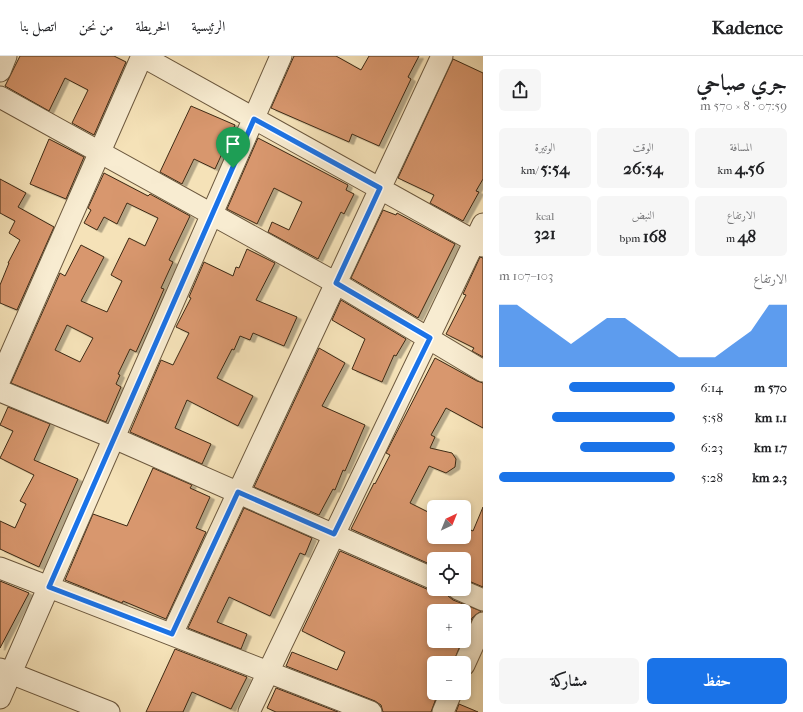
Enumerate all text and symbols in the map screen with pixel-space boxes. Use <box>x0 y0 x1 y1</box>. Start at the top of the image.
text: Kadence <box>712 17 783 39</box>
text: اتصل بنا <box>20 18 57 35</box>
text: من نحن <box>79 18 114 35</box>
text: الخريطة <box>136 18 170 35</box>
text: الرئيسية <box>192 18 225 35</box>
button: share <box>499 69 541 111</box>
text: جري صباحي <box>696 70 787 96</box>
text: 07:59 · 8 × 570 m <box>700 98 787 113</box>
pin <box>216 127 250 168</box>
icon: arrive <box>222 133 244 155</box>
text: الوتيرة <box>535 141 555 154</box>
text: الوقت <box>632 141 654 154</box>
text: المسافة <box>730 141 752 154</box>
text: 5:54 <box>541 158 569 178</box>
text: 26:54 <box>623 158 663 178</box>
text: 4.56 <box>735 158 764 178</box>
text: /km <box>521 164 541 177</box>
text: km <box>718 164 735 177</box>
text: النبض <box>632 209 654 222</box>
text: الارتفاع <box>727 209 755 222</box>
text: kcal <box>536 210 554 223</box>
text: 321 <box>534 223 556 243</box>
text: 168 <box>643 226 666 246</box>
text: 48 <box>737 226 756 246</box>
text: bpm <box>620 232 643 245</box>
text: m <box>726 232 737 245</box>
text: 103–107 m <box>499 268 553 283</box>
text: الارتفاع <box>753 271 787 286</box>
text: 6:14 <box>700 380 723 395</box>
text: 570 m <box>754 380 787 395</box>
text: 5:58 <box>702 410 723 425</box>
text: 1.1 km <box>755 410 787 425</box>
text: 6:23 <box>701 440 723 455</box>
text: 1.7 km <box>754 440 787 455</box>
text: 5:28 <box>701 470 723 485</box>
text: 2.3 km <box>752 470 787 485</box>
north arrow <box>427 500 471 544</box>
map controls <box>427 500 471 700</box>
button: locate <box>427 552 471 596</box>
button: + <box>427 604 471 648</box>
button: − <box>427 656 471 700</box>
button: مشاركة <box>499 658 639 704</box>
button: حفظ <box>647 658 787 704</box>

